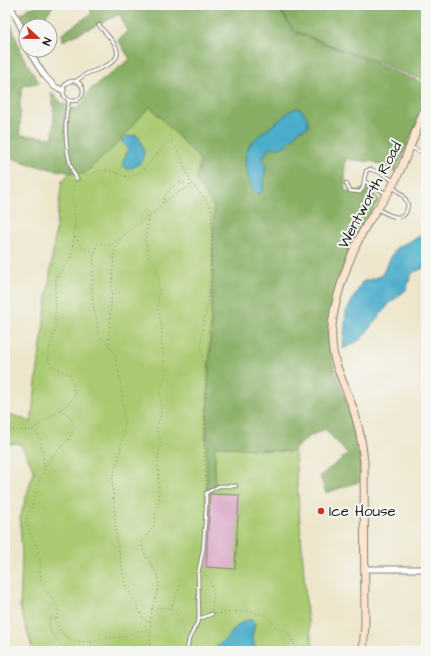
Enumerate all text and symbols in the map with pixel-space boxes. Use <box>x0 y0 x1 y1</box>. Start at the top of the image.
north arrow <box>18 18 58 58</box>
text: N <box>39 36 55 48</box>
street label: Wentworth Road <box>333 137 407 252</box>
place label: Ice House <box>329 501 396 522</box>
marker: Ice House <box>316 506 326 516</box>

